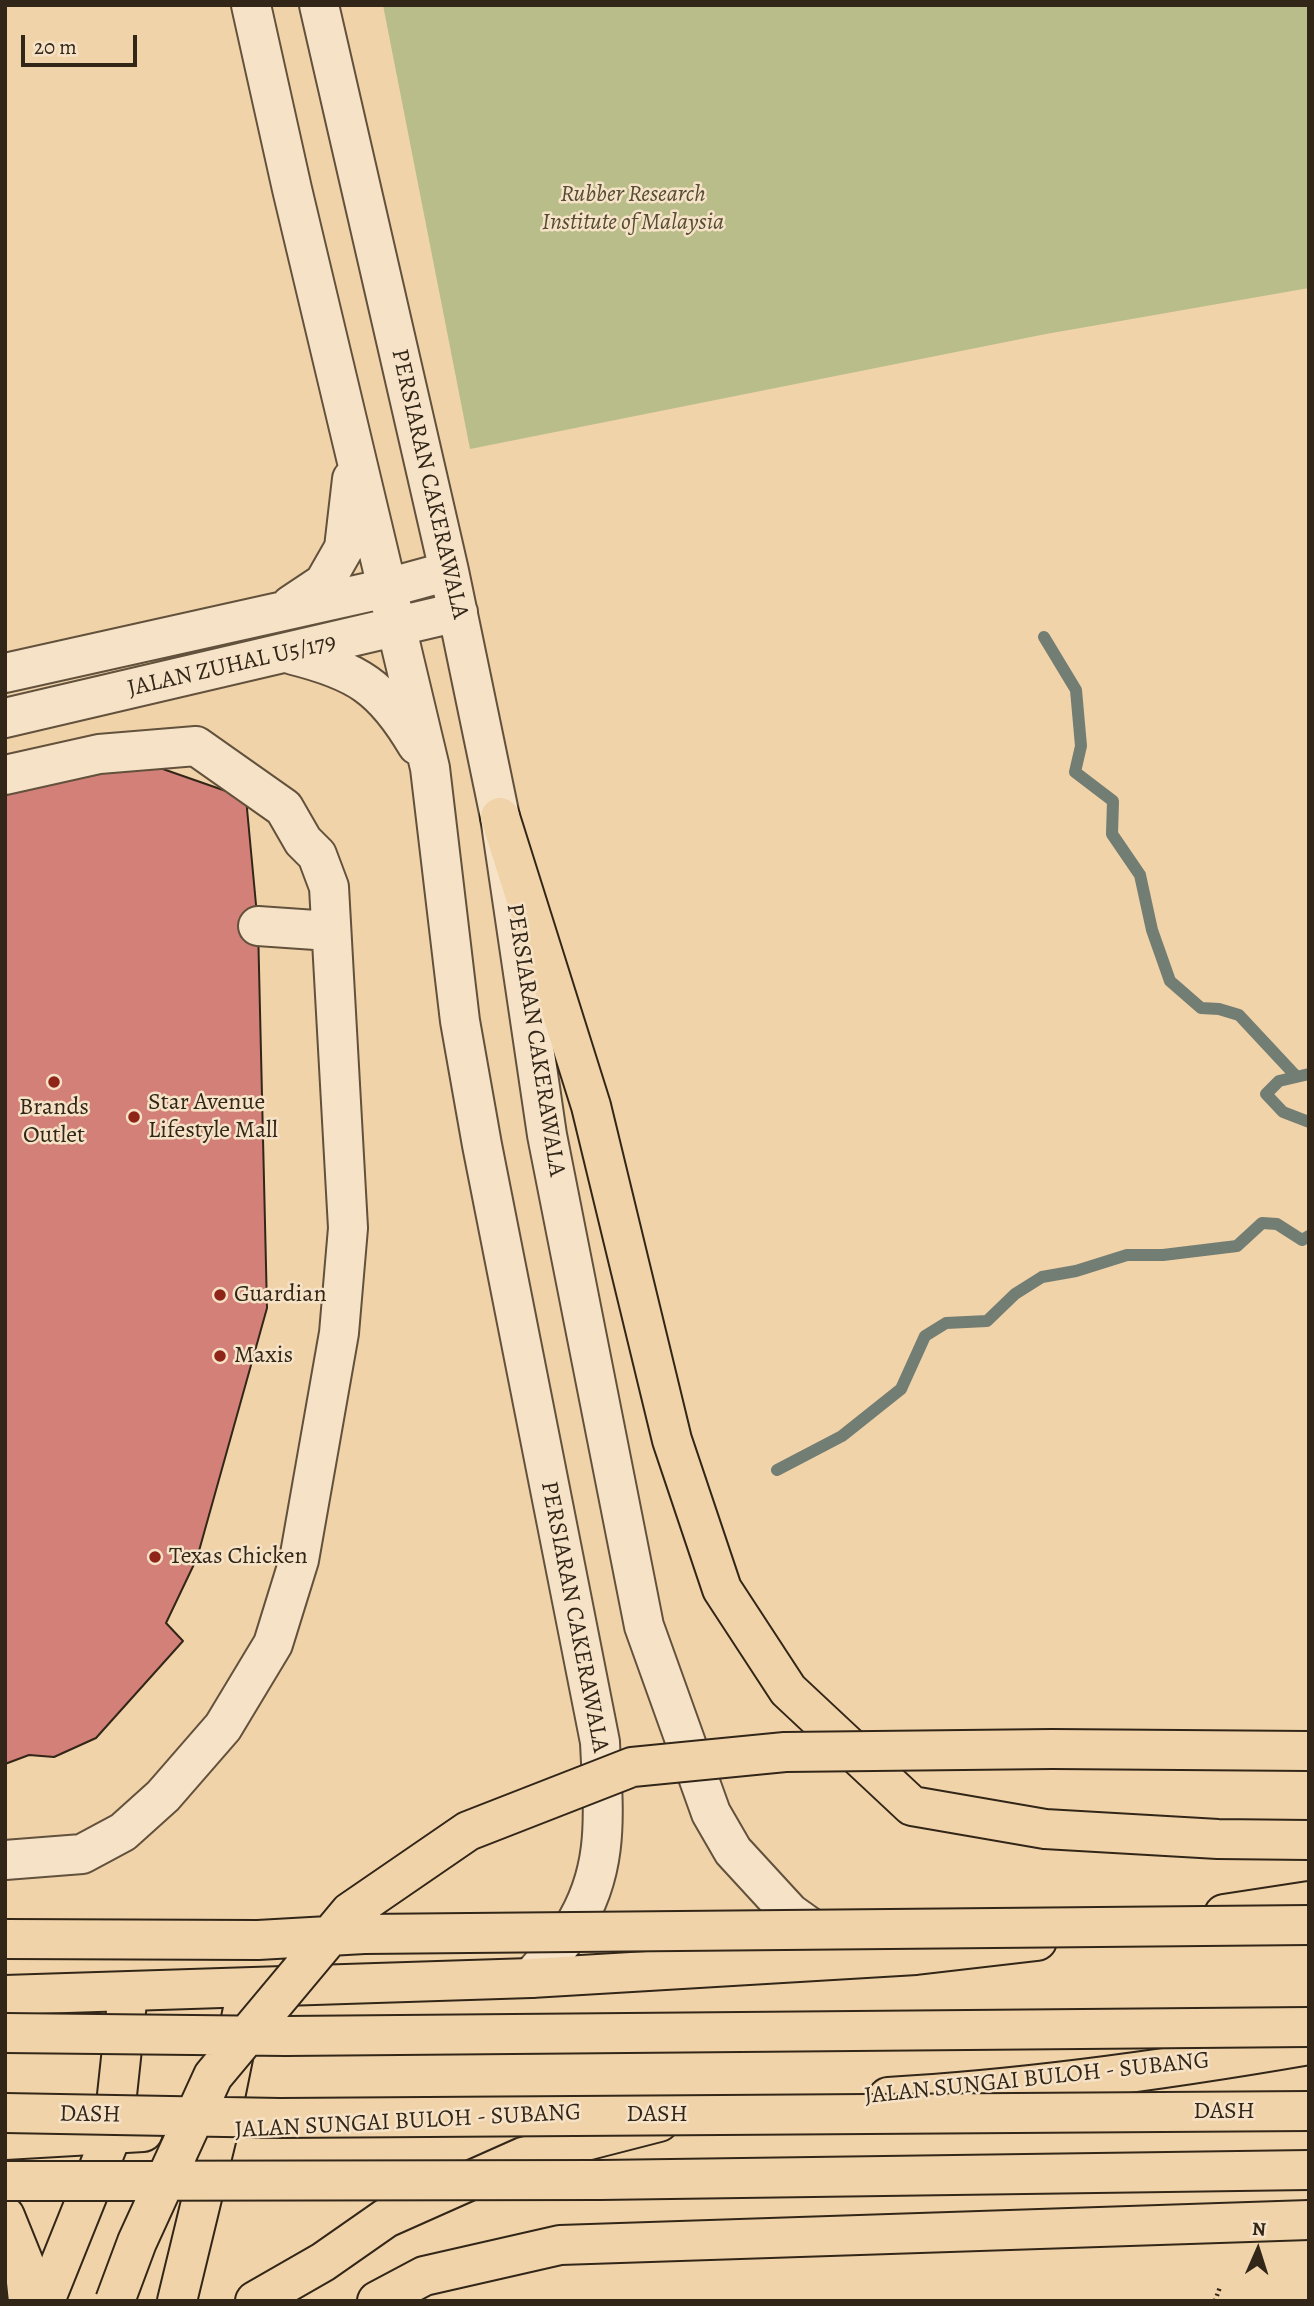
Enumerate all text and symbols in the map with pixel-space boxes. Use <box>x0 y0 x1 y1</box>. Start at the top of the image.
scale bar <box>24 21 140 65</box>
text: 20 m <box>34 33 77 61</box>
park label: Rubber Research Institute of Malaysia <box>542 181 724 237</box>
street label: PERSIARAN CAKERAWALA <box>384 346 474 622</box>
street label: JALAN ZUHAL U5/179 <box>125 628 339 704</box>
street label: PERSIARAN CAKERAWALA <box>499 901 571 1179</box>
marker: Brands Outlet <box>46 1074 62 1090</box>
place label: Star Avenue Lifestyle Mall <box>148 1089 278 1145</box>
place label: Brands Outlet <box>19 1094 89 1150</box>
marker: Star Avenue Lifestyle Mall <box>126 1109 142 1125</box>
place label: Guardian <box>234 1281 327 1309</box>
marker: Guardian <box>212 1287 228 1303</box>
place label: Maxis <box>234 1342 293 1370</box>
marker: Maxis <box>212 1348 228 1364</box>
street label: PERSIARAN CAKERAWALA <box>534 1479 614 1755</box>
place label: Texas Chicken <box>169 1543 308 1571</box>
marker: Texas Chicken <box>147 1549 163 1565</box>
street label: JALAN SUNGAI BULOH - SUBANG <box>863 2047 1211 2111</box>
street label: DASH <box>1193 2098 1255 2126</box>
street label: JALAN SUNGAI BULOH - SUBANG <box>234 2099 582 2145</box>
street label: DASH <box>59 2100 121 2130</box>
street label: DASH <box>626 2101 688 2129</box>
north arrow <box>1223 2215 1293 2285</box>
text: N <box>1252 2216 1267 2242</box>

